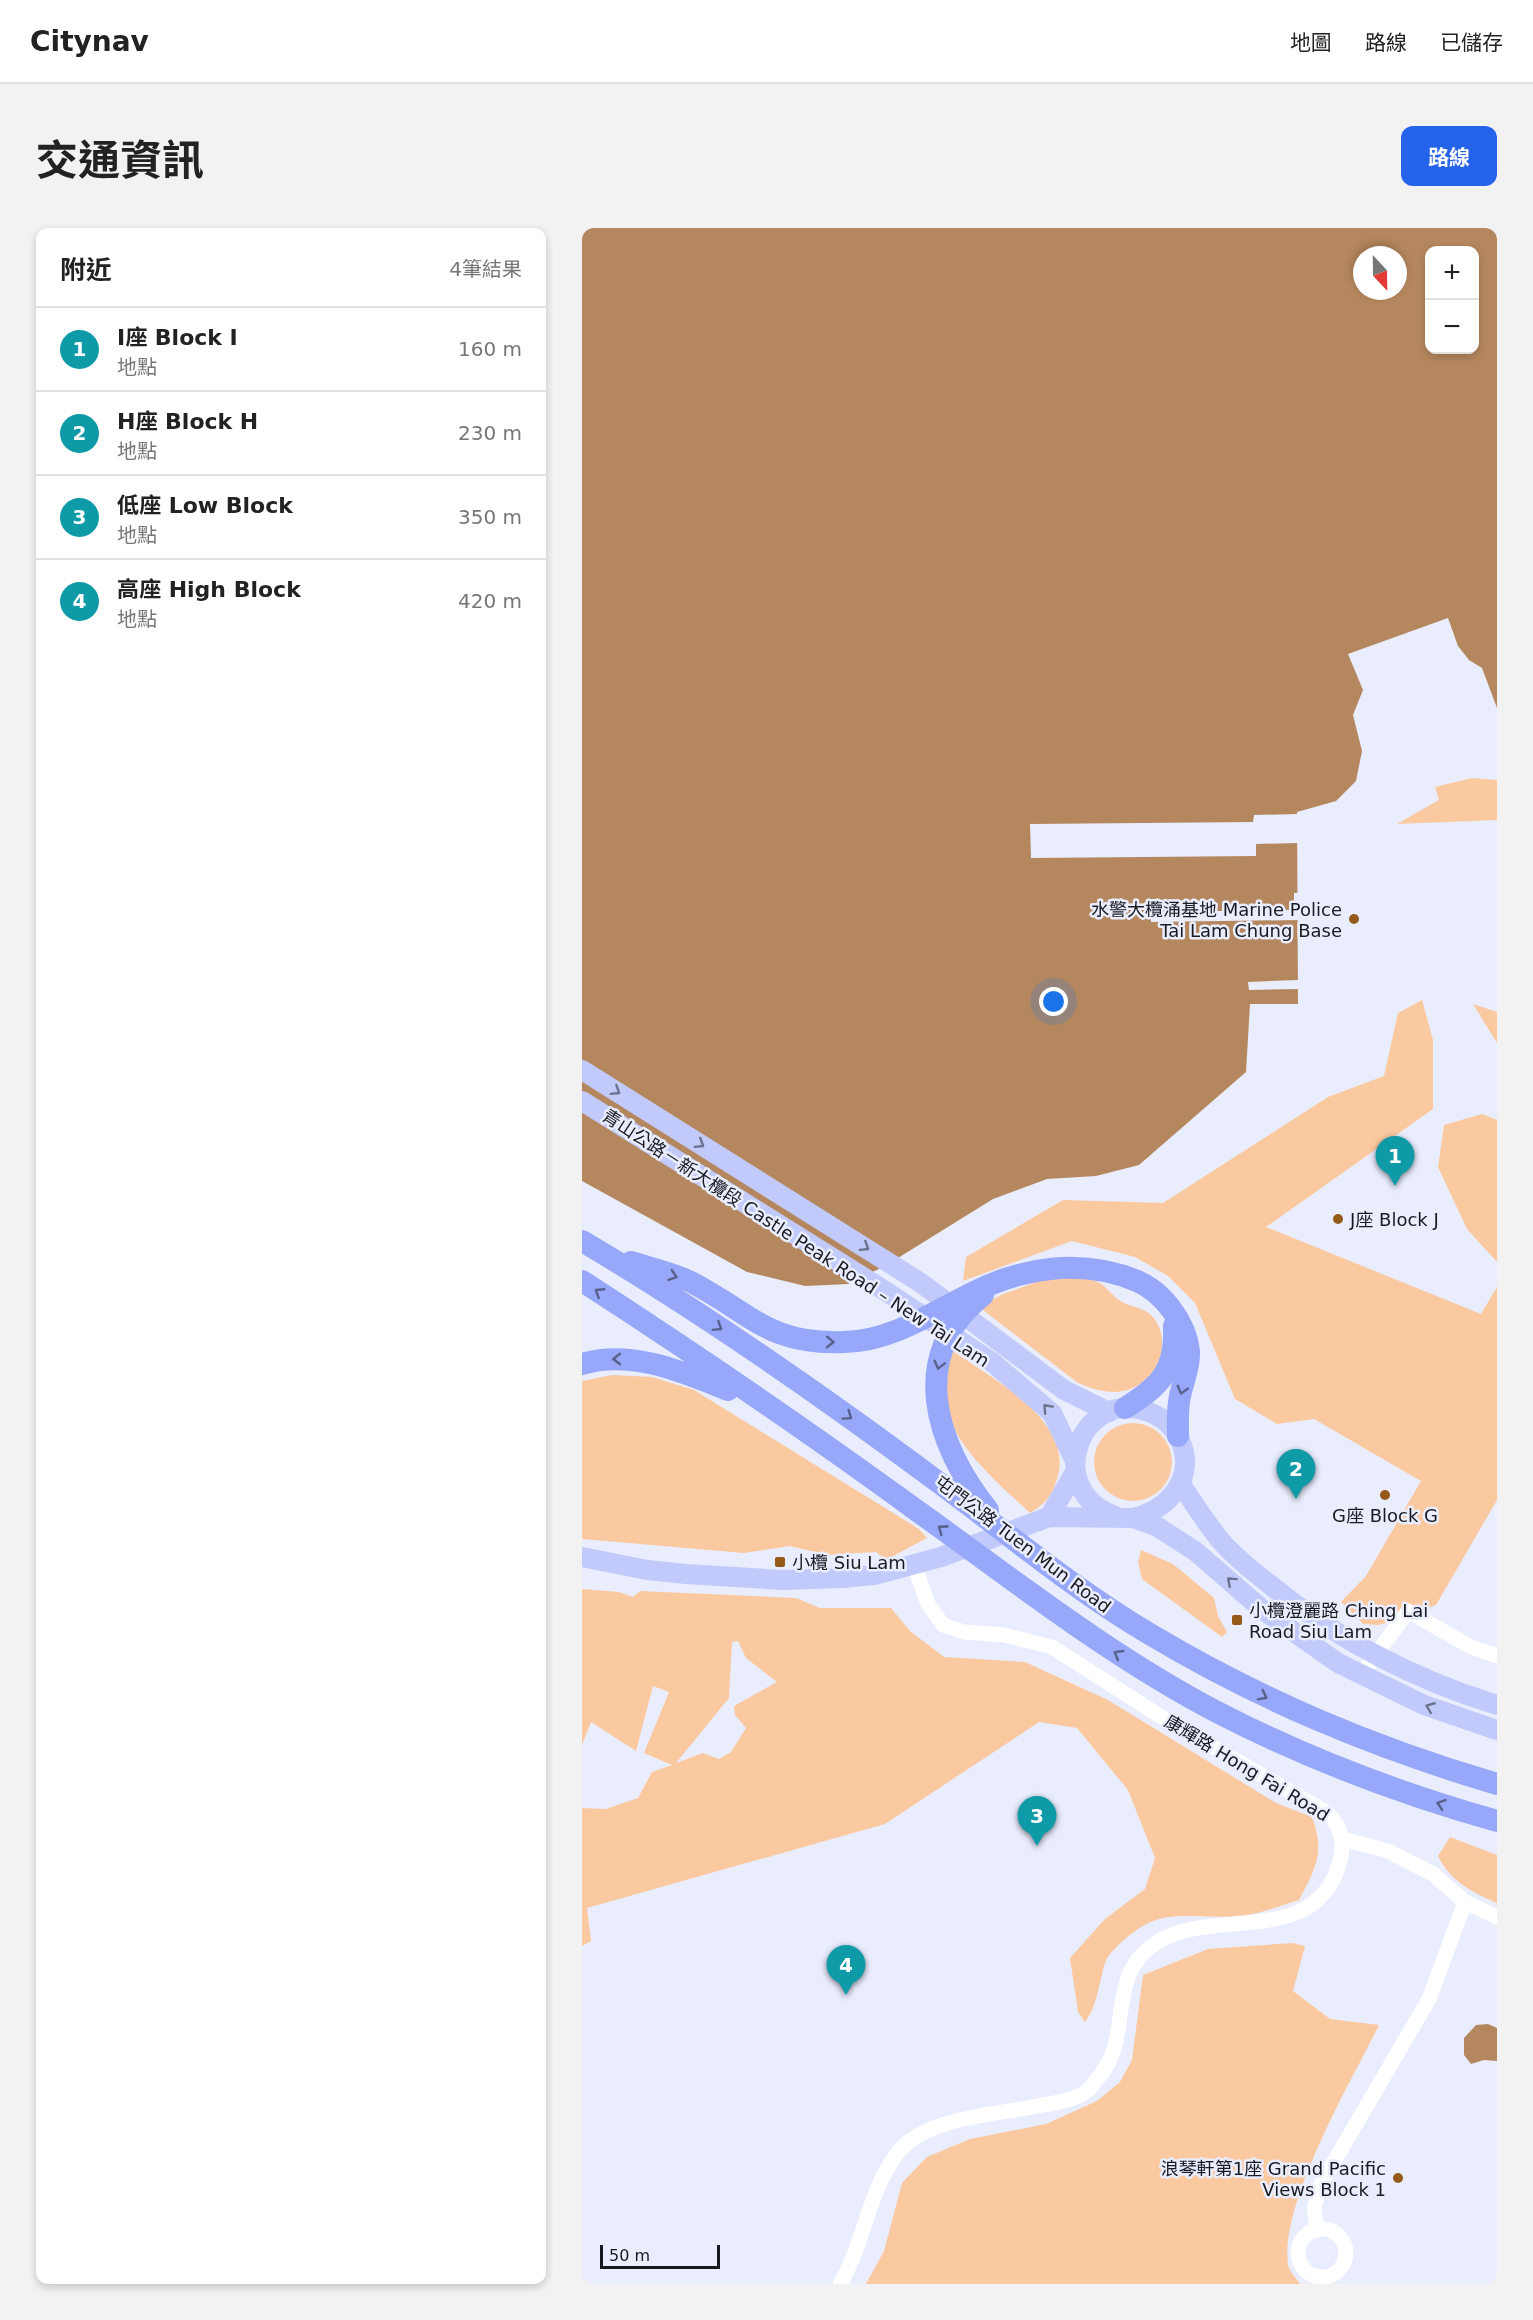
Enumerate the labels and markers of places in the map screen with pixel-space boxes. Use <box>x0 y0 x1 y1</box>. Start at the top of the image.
place label: 水警大欖涌基地 Marine Police Tai Lam Chung Base <box>1091 899 1342 941</box>
marker: 水警大欖涌基地 Marine Police Tai Lam Chung Base <box>1347 912 1361 926</box>
pin: 1 <box>1376 1136 1414 1186</box>
place label: J座 Block J <box>1349 1209 1439 1230</box>
marker: J座 Block J <box>1331 1212 1345 1226</box>
pin: 2 <box>1276 1450 1316 1499</box>
marker: G座 Block G <box>1378 1488 1392 1502</box>
place label: G座 Block G <box>1332 1505 1438 1526</box>
place label: 小欖 Siu Lam <box>792 1552 906 1573</box>
marker: 小欖 Siu Lam <box>773 1555 787 1569</box>
place label: 小欖澄麗路 Ching Lai Road Siu Lam <box>1249 1600 1428 1642</box>
marker: 小欖澄麗路 Ching Lai Road Siu Lam <box>1230 1613 1244 1627</box>
pin: 3 <box>1018 1796 1056 1846</box>
pin: 4 <box>826 1946 866 1995</box>
place label: 浪琴軒第1座 Grand Pacific Views Block 1 <box>1161 2158 1386 2200</box>
marker: 浪琴軒第1座 Grand Pacific Views Block 1 <box>1391 2171 1405 2185</box>

